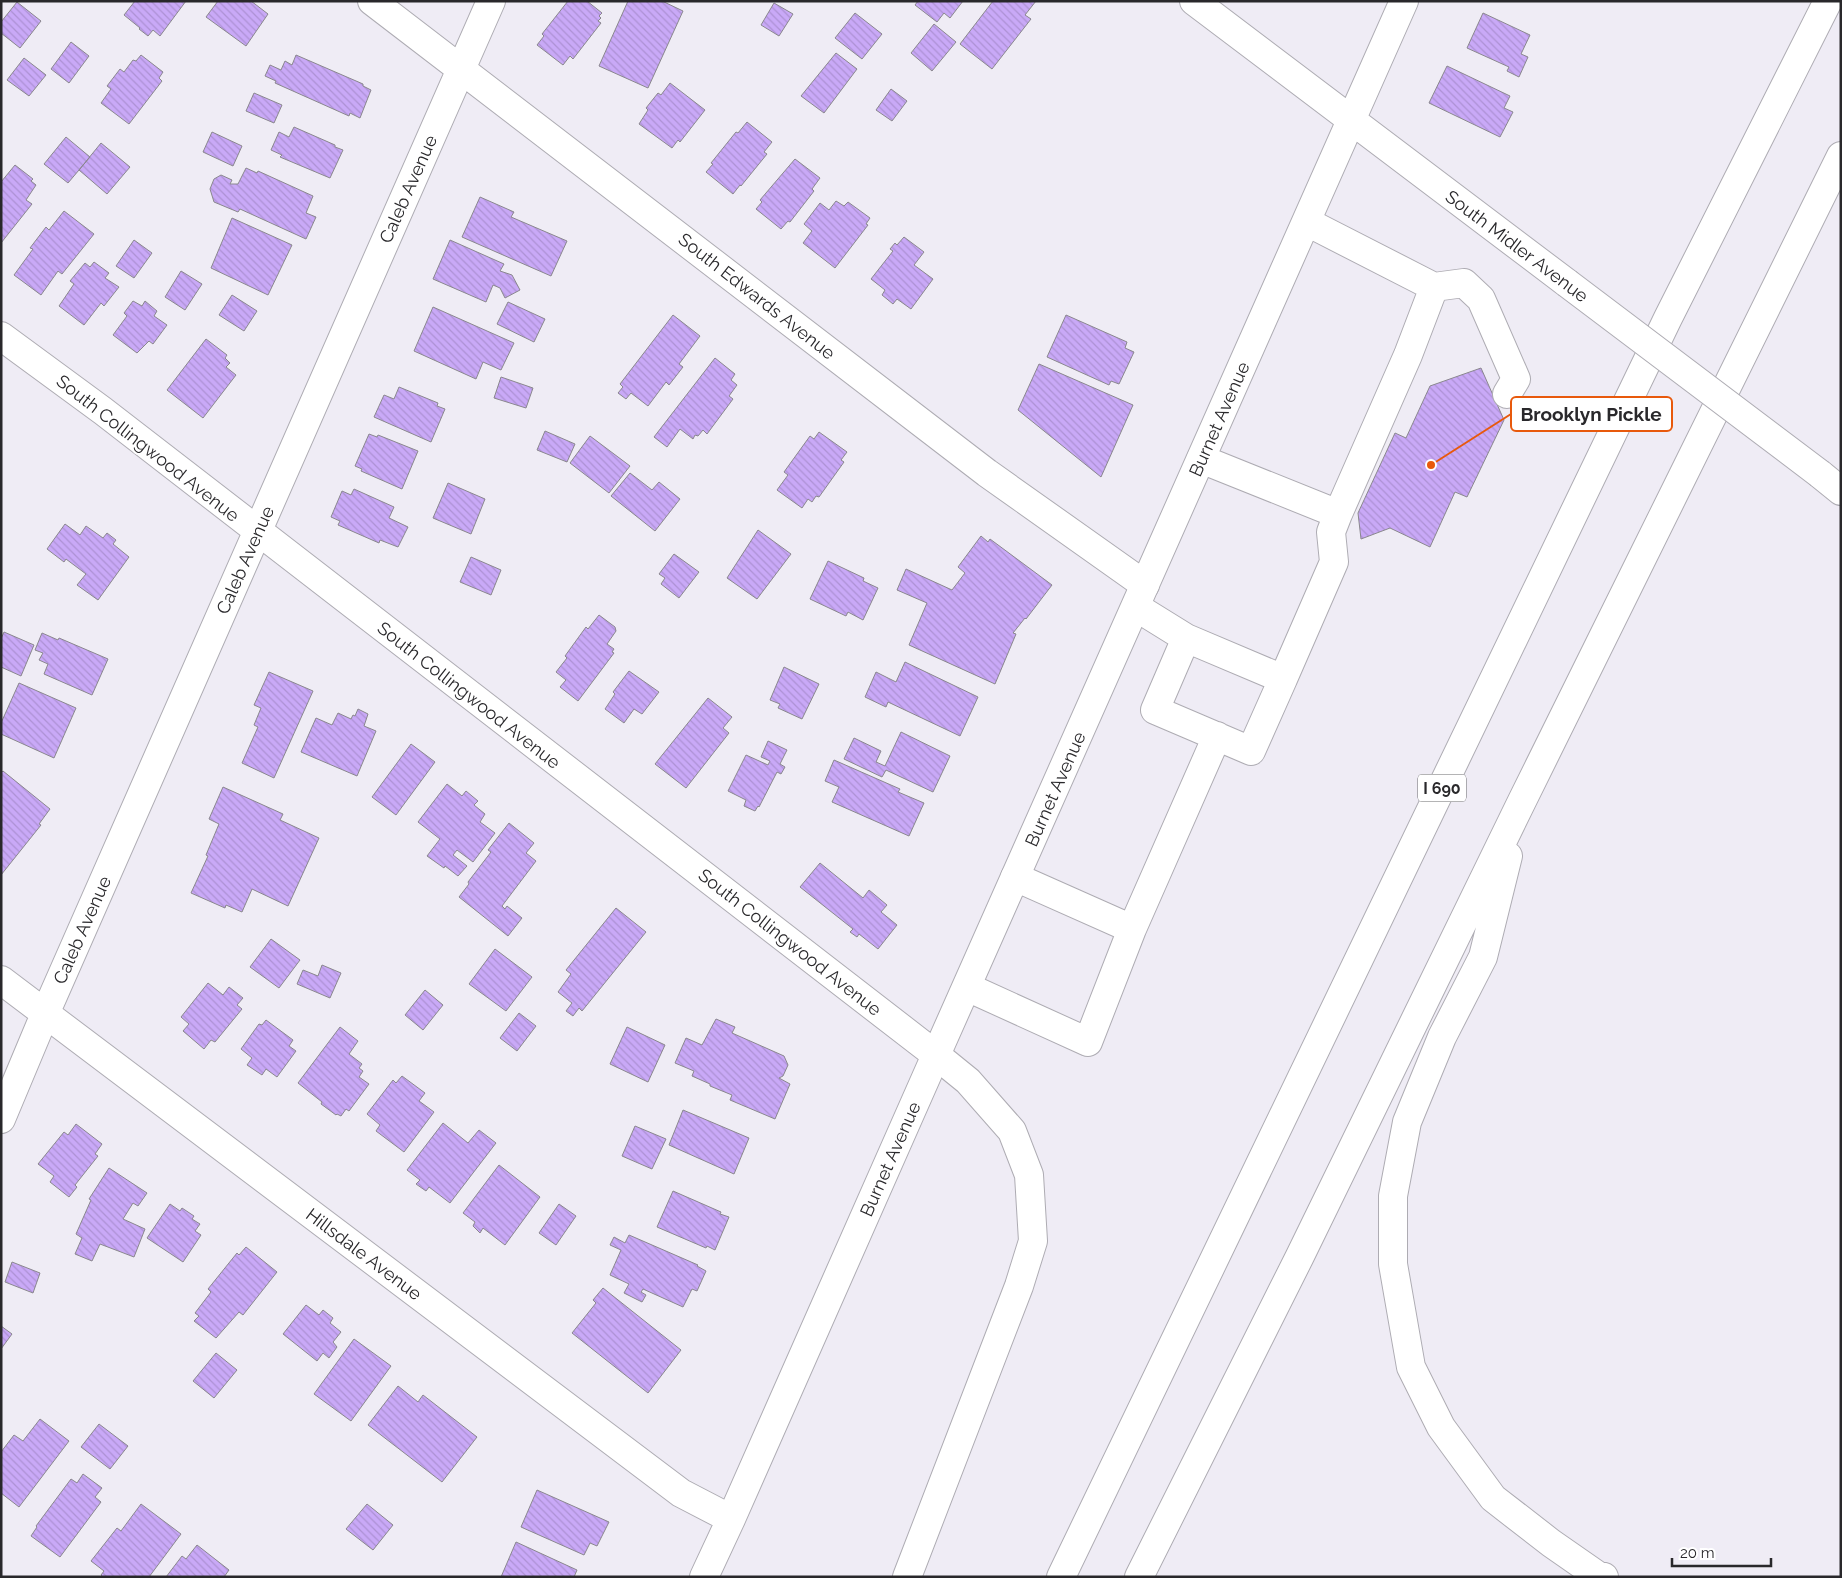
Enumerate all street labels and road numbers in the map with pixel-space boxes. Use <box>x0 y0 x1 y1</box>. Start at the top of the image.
street label: Caleb Avenue <box>375 131 441 246</box>
street label: South Midler Avenue <box>1442 186 1593 307</box>
street label: South Edwards Avenue <box>675 228 840 364</box>
street label: Burnet Avenue <box>1184 358 1254 480</box>
street label: South Collingwood Avenue <box>53 370 244 526</box>
street label: Caleb Avenue <box>212 502 278 617</box>
street label: South Collingwood Avenue <box>374 617 565 773</box>
street label: Burnet Avenue <box>1020 728 1090 850</box>
road number: I 690 <box>1418 774 1466 801</box>
street label: South Collingwood Avenue <box>695 864 886 1020</box>
street label: Caleb Avenue <box>49 872 115 987</box>
street label: Burnet Avenue <box>855 1098 925 1220</box>
street label: Hillsdale Avenue <box>302 1204 426 1305</box>

